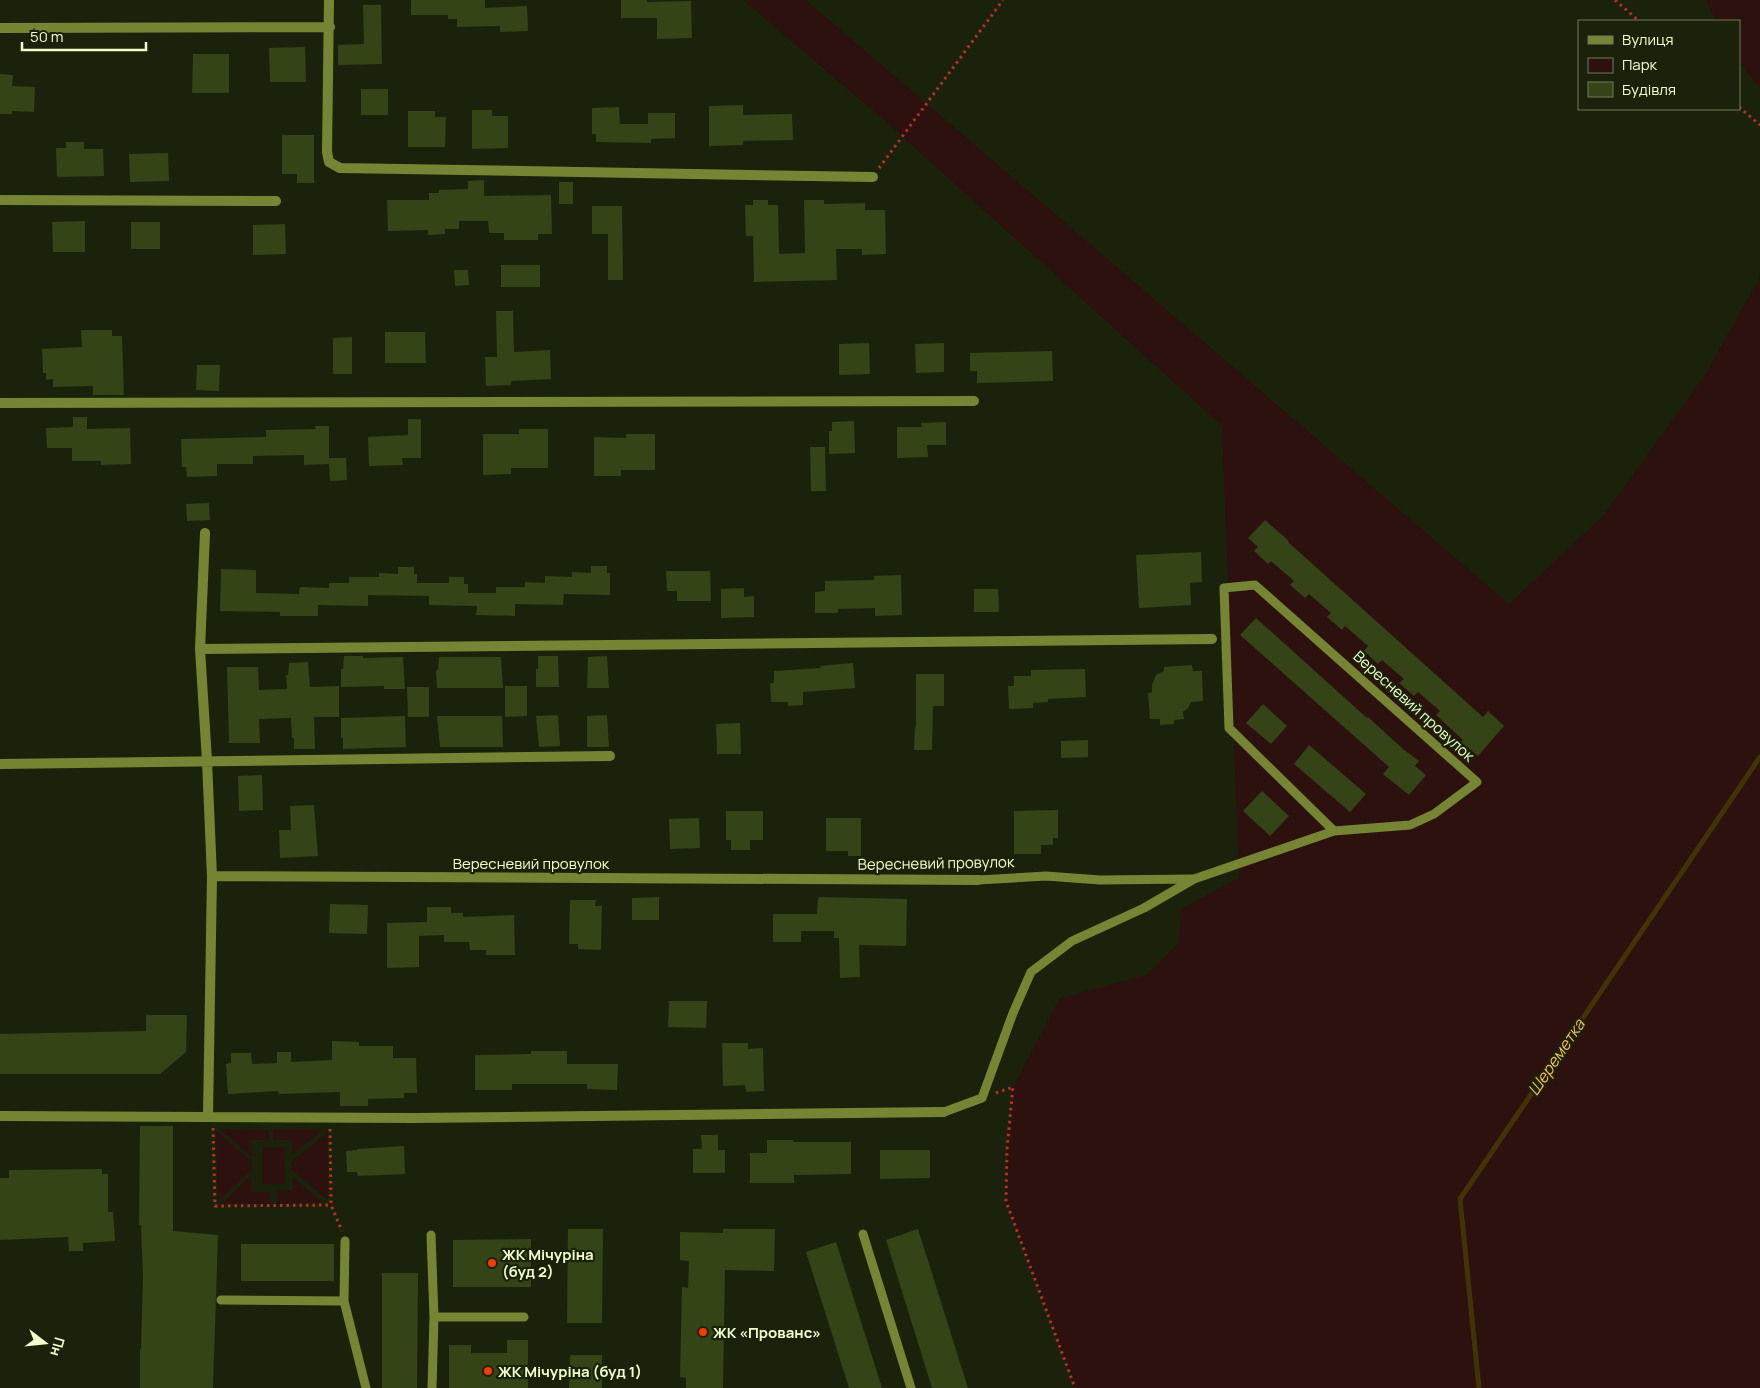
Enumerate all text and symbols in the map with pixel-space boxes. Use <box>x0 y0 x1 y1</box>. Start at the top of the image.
scale bar <box>22 20 146 52</box>
legend <box>1578 20 1740 110</box>
text: 50 m <box>30 26 64 47</box>
text: Вулиця <box>1622 29 1674 50</box>
text: Парк <box>1622 54 1658 75</box>
text: Будівля <box>1622 79 1676 100</box>
street label: Вересневий провулок <box>1349 646 1480 767</box>
street label: Вересневий провулок <box>858 851 1015 875</box>
street label: Вересневий провулок <box>453 853 610 874</box>
water label: Шереметка <box>1522 1014 1590 1099</box>
place label: ЖК Мічуріна (буд 2) <box>502 1244 594 1282</box>
marker: ЖК Мічуріна (буд 2) <box>486 1257 498 1269</box>
north arrow <box>20 1318 70 1368</box>
place label: ЖК «Прованс» <box>713 1322 821 1343</box>
marker: ЖК «Прованс» <box>697 1326 709 1338</box>
text: Пн <box>46 1335 70 1358</box>
place label: ЖК Мічуріна (буд 1) <box>498 1361 642 1382</box>
marker: ЖК Мічуріна (буд 1) <box>482 1365 494 1377</box>

